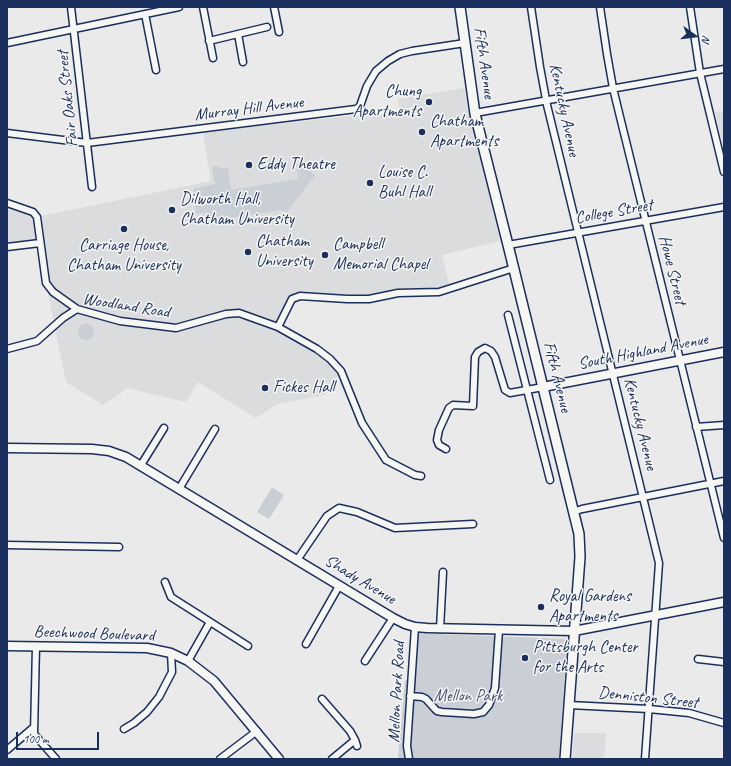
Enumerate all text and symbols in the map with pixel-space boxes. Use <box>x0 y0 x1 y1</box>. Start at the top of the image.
north arrow <box>675 16 715 56</box>
street label: Fifth Avenue <box>469 26 499 100</box>
text: N <box>699 34 714 44</box>
street label: Fair Oaks Street <box>53 50 83 148</box>
street label: Kentucky Avenue <box>544 62 584 158</box>
place label: Chung Apartments <box>353 82 421 122</box>
street label: Murray Hill Avenue <box>194 92 304 126</box>
marker: Chung Apartments <box>424 97 434 107</box>
place label: Chatham Apartments <box>430 112 498 152</box>
marker: Chatham Apartments <box>417 127 427 137</box>
place label: Eddy Theatre <box>257 155 335 175</box>
marker: Eddy Theatre <box>244 160 254 170</box>
place label: Louise C. Buhl Hall <box>378 163 431 203</box>
marker: Louise C. Buhl Hall <box>365 178 375 188</box>
place label: Dilworth Hall, Chatham University <box>180 190 294 230</box>
street label: College Street <box>574 195 654 229</box>
marker: Dilworth Hall, Chatham University <box>167 205 177 215</box>
marker: Carriage House, Chatham University <box>119 224 129 234</box>
place label: Chatham University <box>256 232 313 272</box>
street label: Howe Street <box>654 233 690 307</box>
place label: Campbell Memorial Chapel <box>333 235 428 275</box>
place label: Carriage House, Chatham University <box>67 236 181 276</box>
marker: Chatham University <box>243 247 253 257</box>
marker: Campbell Memorial Chapel <box>320 250 330 260</box>
street label: Woodland Road <box>81 289 171 323</box>
street label: South Highland Avenue <box>576 329 710 375</box>
street label: Fifth Avenue <box>538 340 576 414</box>
street label: Kentucky Avenue <box>619 376 661 472</box>
place label: Fickes Hall <box>273 378 334 398</box>
marker: Fickes Hall <box>260 383 270 393</box>
street label: Shady Avenue <box>321 551 399 609</box>
place label: Royal Gardens Apartments <box>549 587 631 627</box>
marker: Royal Gardens Apartments <box>536 602 546 612</box>
street label: Beechwood Boulevard <box>33 622 155 646</box>
place label: Pittsburgh Center for the Arts <box>533 638 638 678</box>
street label: Mellon Park Road <box>384 641 410 743</box>
marker: Pittsburgh Center for the Arts <box>520 653 530 663</box>
street label: Denniston Street <box>597 683 699 713</box>
park label: Mellon Park <box>434 687 502 707</box>
scale bar <box>18 724 101 750</box>
text: 100 m <box>23 731 49 747</box>

